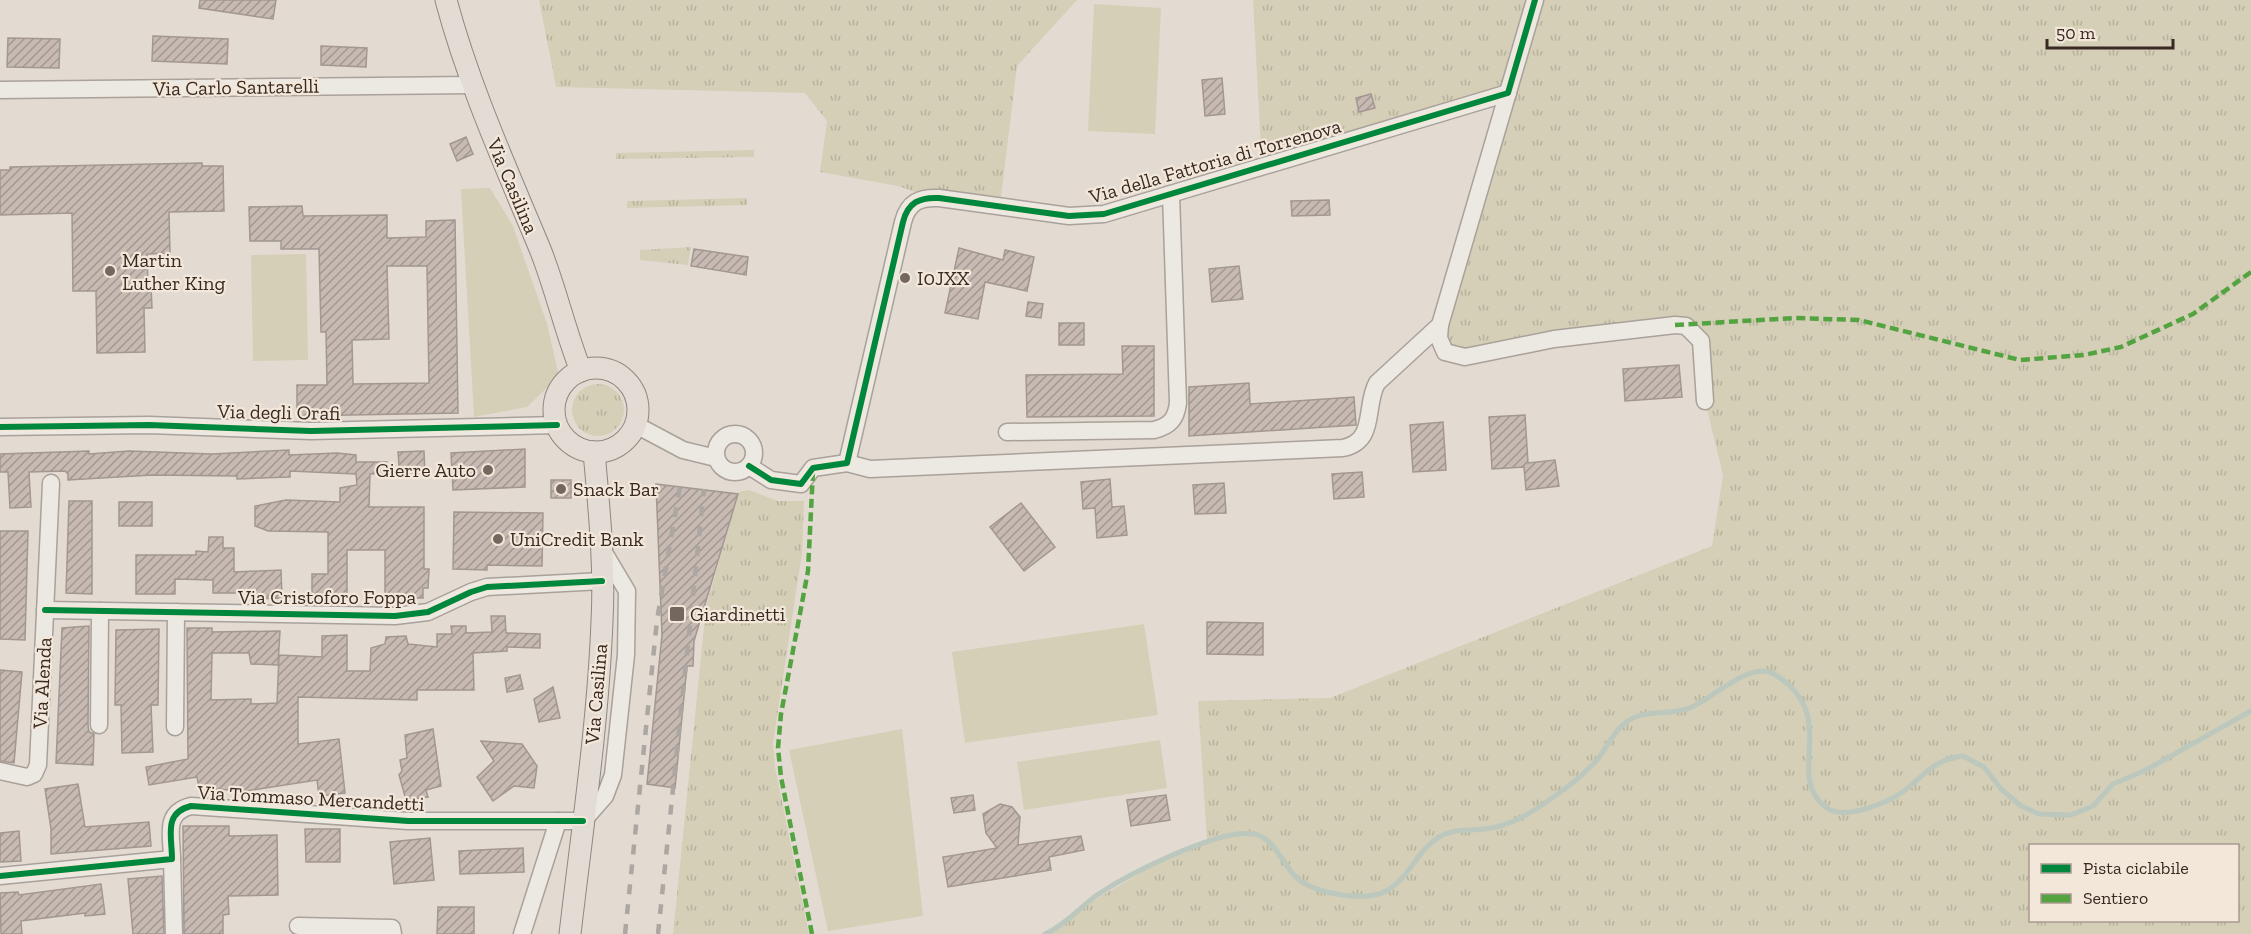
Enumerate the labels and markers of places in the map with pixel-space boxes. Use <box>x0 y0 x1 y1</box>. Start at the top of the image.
place label: Martin Luther King <box>122 248 225 295</box>
marker: Martin Luther King <box>103 264 117 278</box>
place label: I0JXX <box>917 266 970 290</box>
marker: I0JXX <box>898 271 912 285</box>
place label: Gierre Auto <box>376 458 476 482</box>
marker: Gierre Auto <box>481 463 495 477</box>
place label: Snack Bar <box>573 477 659 501</box>
marker: Snack Bar <box>554 482 568 496</box>
place label: UniCredit Bank <box>510 527 644 551</box>
marker: UniCredit Bank <box>491 532 505 546</box>
place label: Giardinetti <box>690 602 786 626</box>
marker: Giardinetti <box>668 605 686 623</box>

